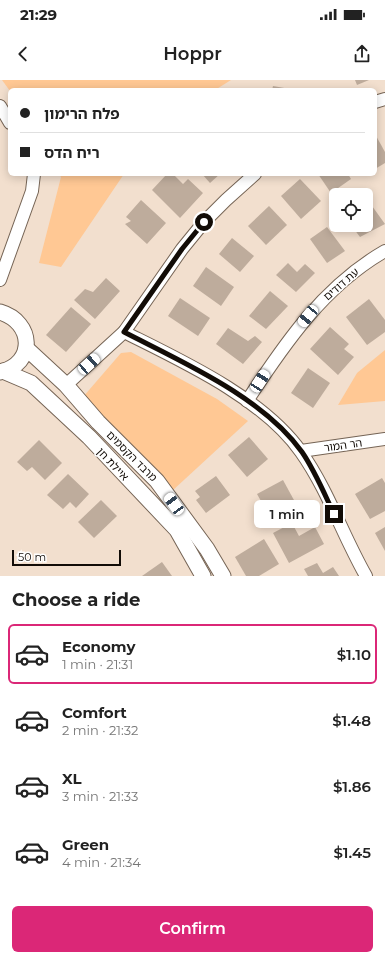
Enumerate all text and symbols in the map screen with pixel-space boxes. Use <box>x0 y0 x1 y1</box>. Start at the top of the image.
text: 21:29 <box>20 5 57 24</box>
icon: back <box>12 43 34 65</box>
text: Hoppr <box>163 43 222 65</box>
icon: share <box>351 43 373 65</box>
text: פלח הרימון <box>44 104 120 123</box>
text: ריח הדס <box>44 143 100 162</box>
map controls <box>329 188 373 232</box>
button: locate <box>329 188 373 232</box>
route start <box>195 213 213 231</box>
street label: עת דודים <box>320 265 362 303</box>
car <box>296 303 320 329</box>
car <box>76 352 102 376</box>
car <box>248 368 272 394</box>
street label: מרבד הקסמים <box>104 428 160 484</box>
street label: הר המור <box>323 435 363 455</box>
street label: איילת חן <box>94 445 132 484</box>
car <box>162 491 186 517</box>
callout: 1 min <box>254 500 320 528</box>
route end <box>325 505 343 523</box>
text: 1 min <box>270 506 304 522</box>
scale bar <box>12 548 121 567</box>
text: 50 m <box>18 550 46 564</box>
text: Choose a ride <box>12 589 140 611</box>
icon: car <box>14 636 50 672</box>
text: Economy <box>62 637 135 656</box>
text: $1.10 <box>337 645 371 664</box>
text: 1 min · 21:31 <box>62 656 133 672</box>
icon: car <box>14 702 50 738</box>
text: Comfort <box>62 703 127 722</box>
text: $1.48 <box>332 711 371 730</box>
text: 2 min · 21:32 <box>62 722 138 738</box>
icon: car <box>14 768 50 804</box>
text: XL <box>62 769 81 788</box>
text: $1.86 <box>333 777 371 796</box>
text: 3 min · 21:33 <box>62 788 138 804</box>
icon: car <box>14 834 50 870</box>
text: Green <box>62 835 109 854</box>
text: $1.45 <box>333 843 371 862</box>
text: 4 min · 21:34 <box>62 854 141 870</box>
button: Confirm <box>12 906 373 952</box>

